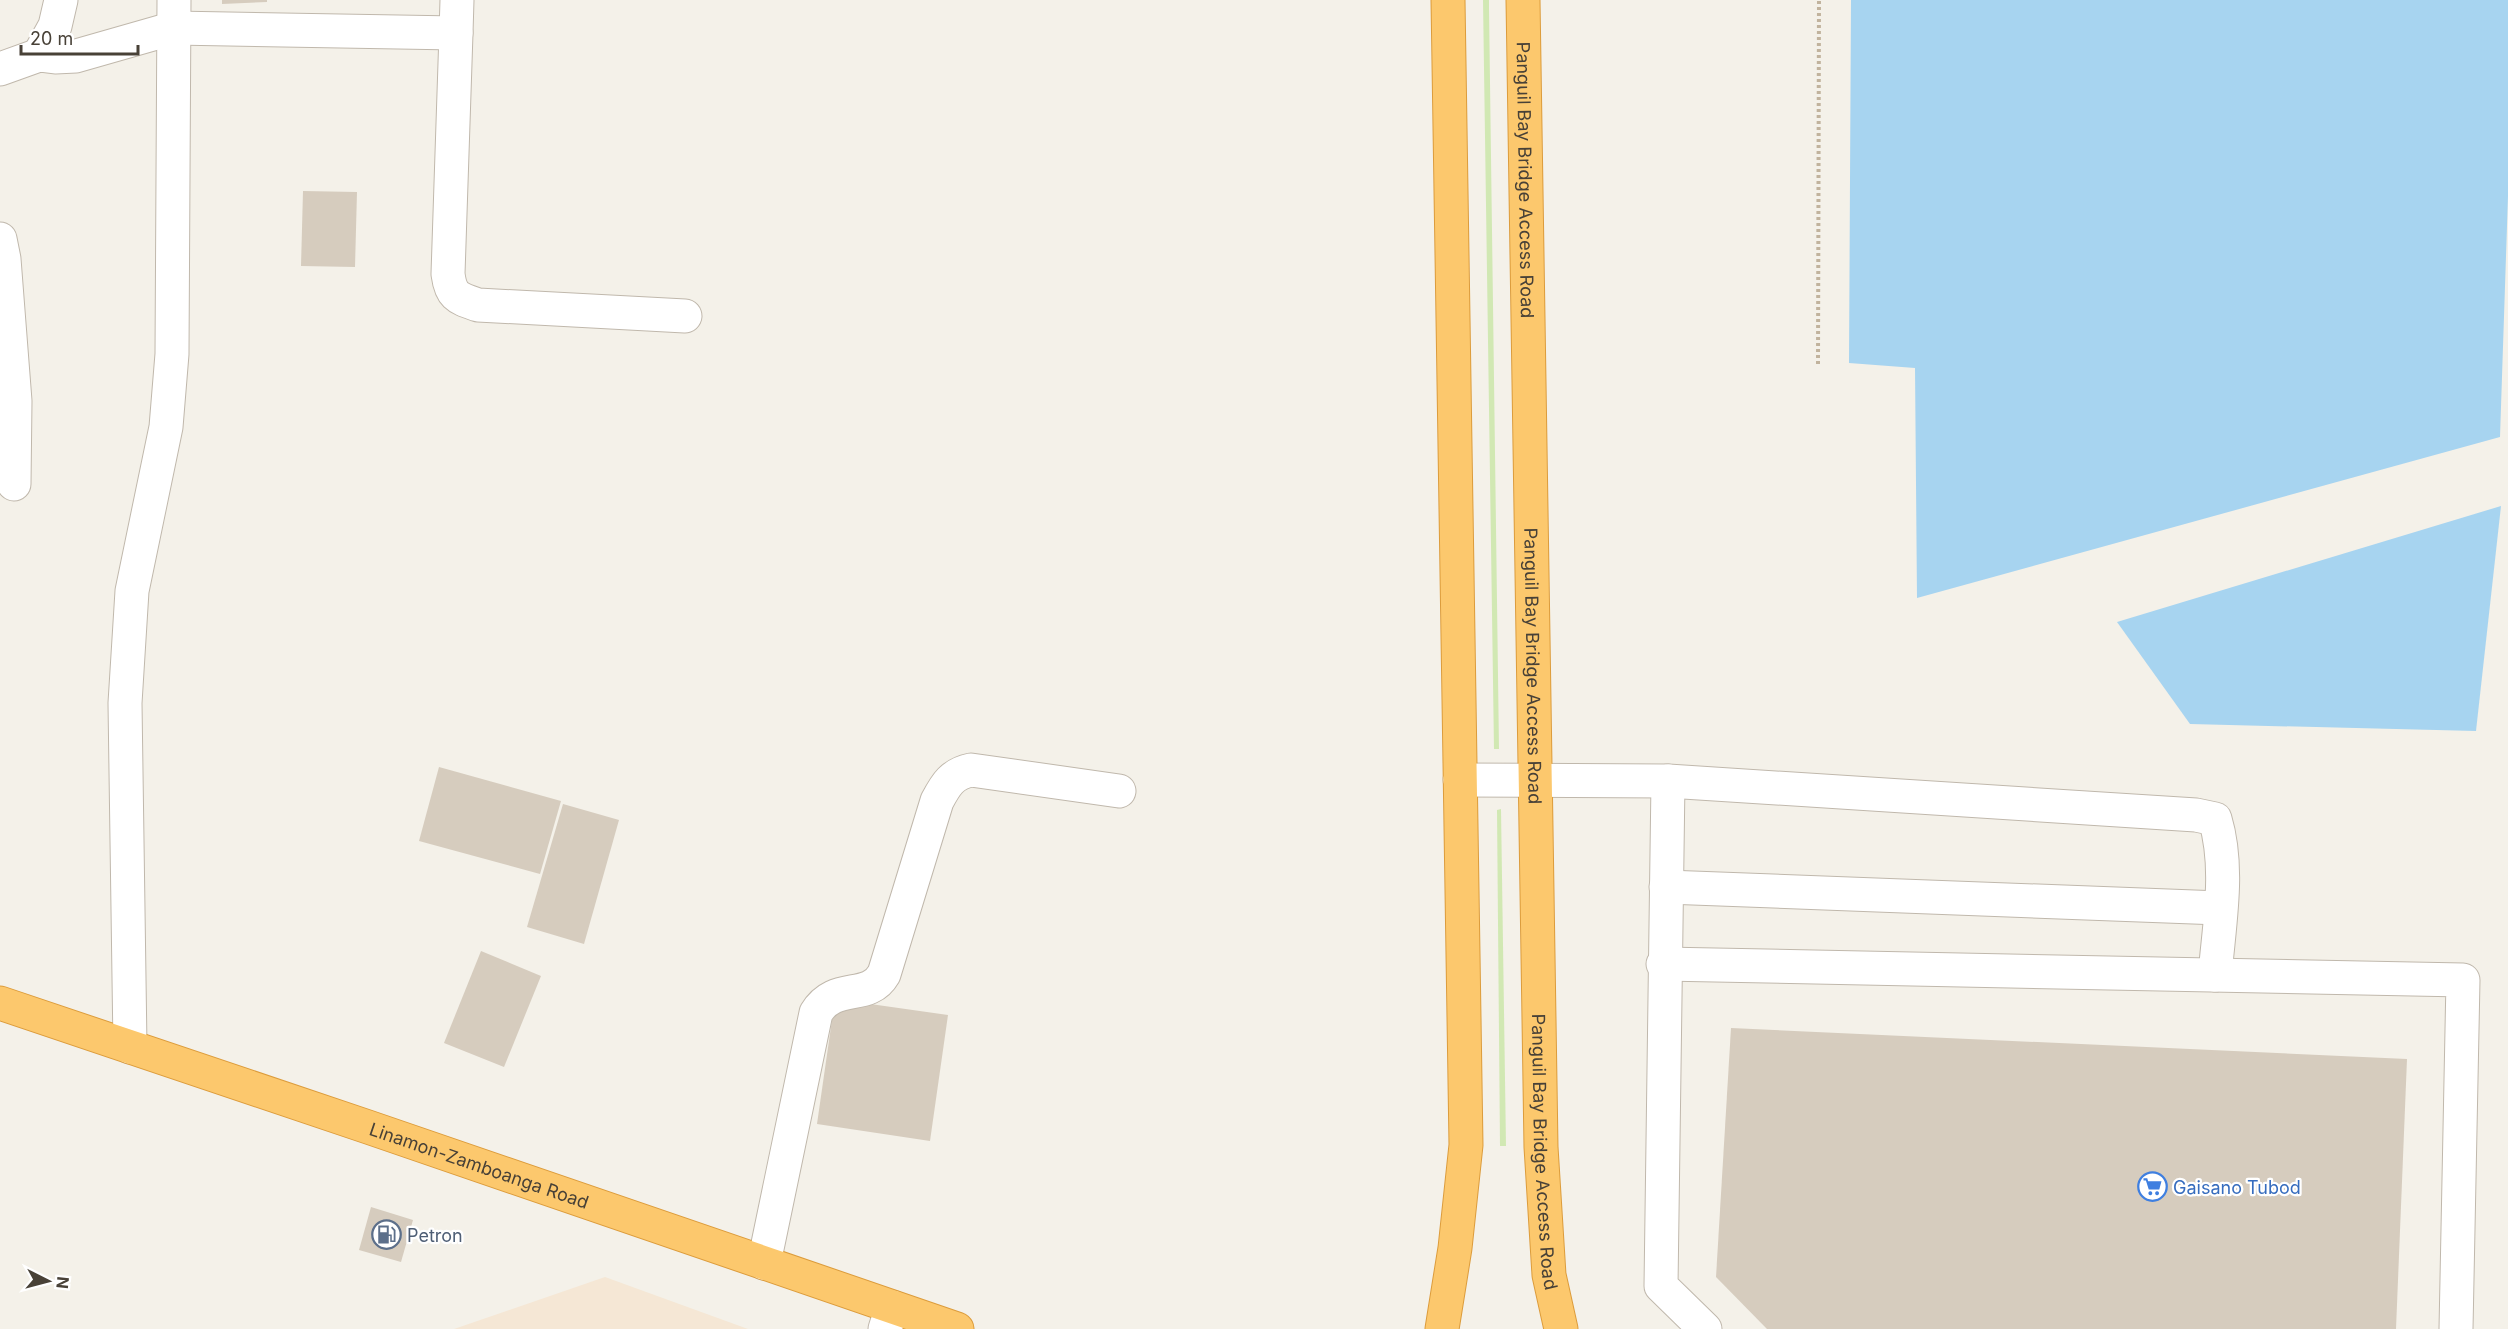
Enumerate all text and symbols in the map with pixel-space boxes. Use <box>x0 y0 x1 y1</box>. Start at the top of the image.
scale bar <box>21 18 138 56</box>
text: 20 m <box>30 28 73 49</box>
street label: Panguil Bay Bridge Access Road <box>1513 42 1538 318</box>
street label: Panguil Bay Bridge Access Road <box>1521 528 1546 804</box>
street label: Panguil Bay Bridge Access Road <box>1528 1013 1562 1292</box>
street label: Linamon-Zamboanga Road <box>367 1118 592 1212</box>
supermarket icon: Gaisano Tubod <box>2136 1171 2168 1203</box>
place label: Gaisano Tubod <box>2173 1177 2301 1198</box>
fuel station icon: Petron <box>370 1219 402 1251</box>
place label: Petron <box>407 1225 463 1246</box>
north arrow <box>18 1251 78 1311</box>
text: N <box>52 1275 74 1290</box>

